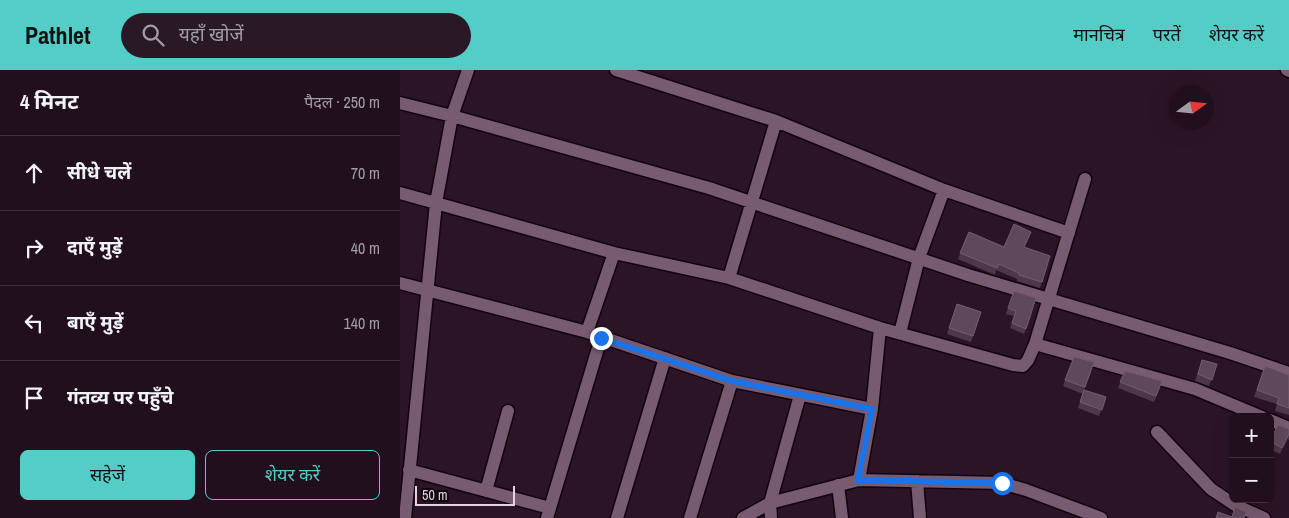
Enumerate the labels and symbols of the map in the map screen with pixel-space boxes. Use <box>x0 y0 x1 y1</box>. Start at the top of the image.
north arrow <box>1169 85 1214 130</box>
route end <box>590 327 613 350</box>
route start <box>991 472 1014 495</box>
scale bar <box>415 483 515 506</box>

